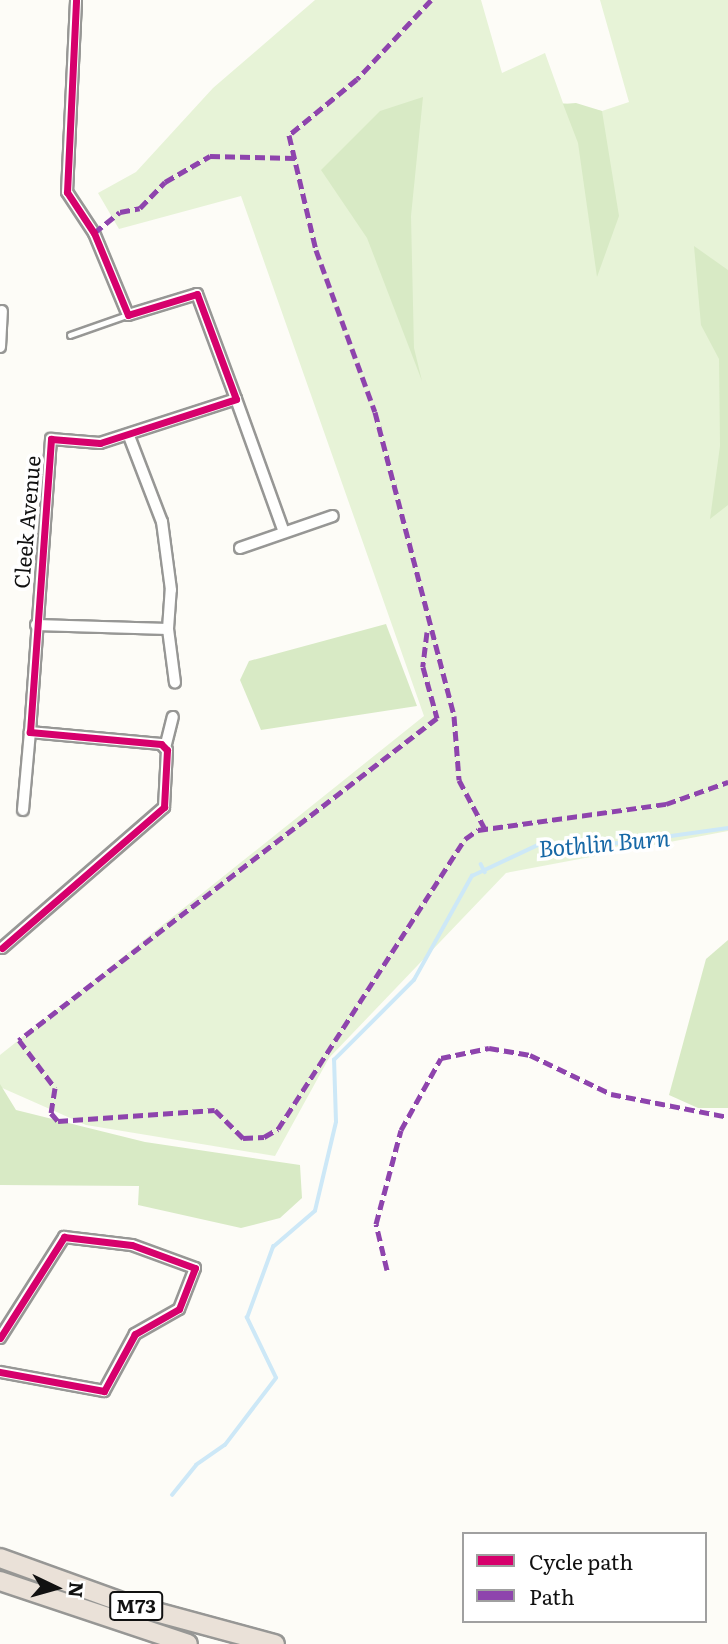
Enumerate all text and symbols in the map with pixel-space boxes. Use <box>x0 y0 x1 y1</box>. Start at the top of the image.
street label: Cleek Avenue <box>8 454 44 590</box>
water label: Bothlin Burn <box>537 823 671 861</box>
legend <box>462 1532 707 1623</box>
text: Cycle path <box>529 1545 633 1576</box>
north arrow <box>21 1553 91 1623</box>
text: Path <box>529 1580 575 1611</box>
text: N <box>62 1581 92 1599</box>
road number: M73 <box>108 1590 164 1622</box>

